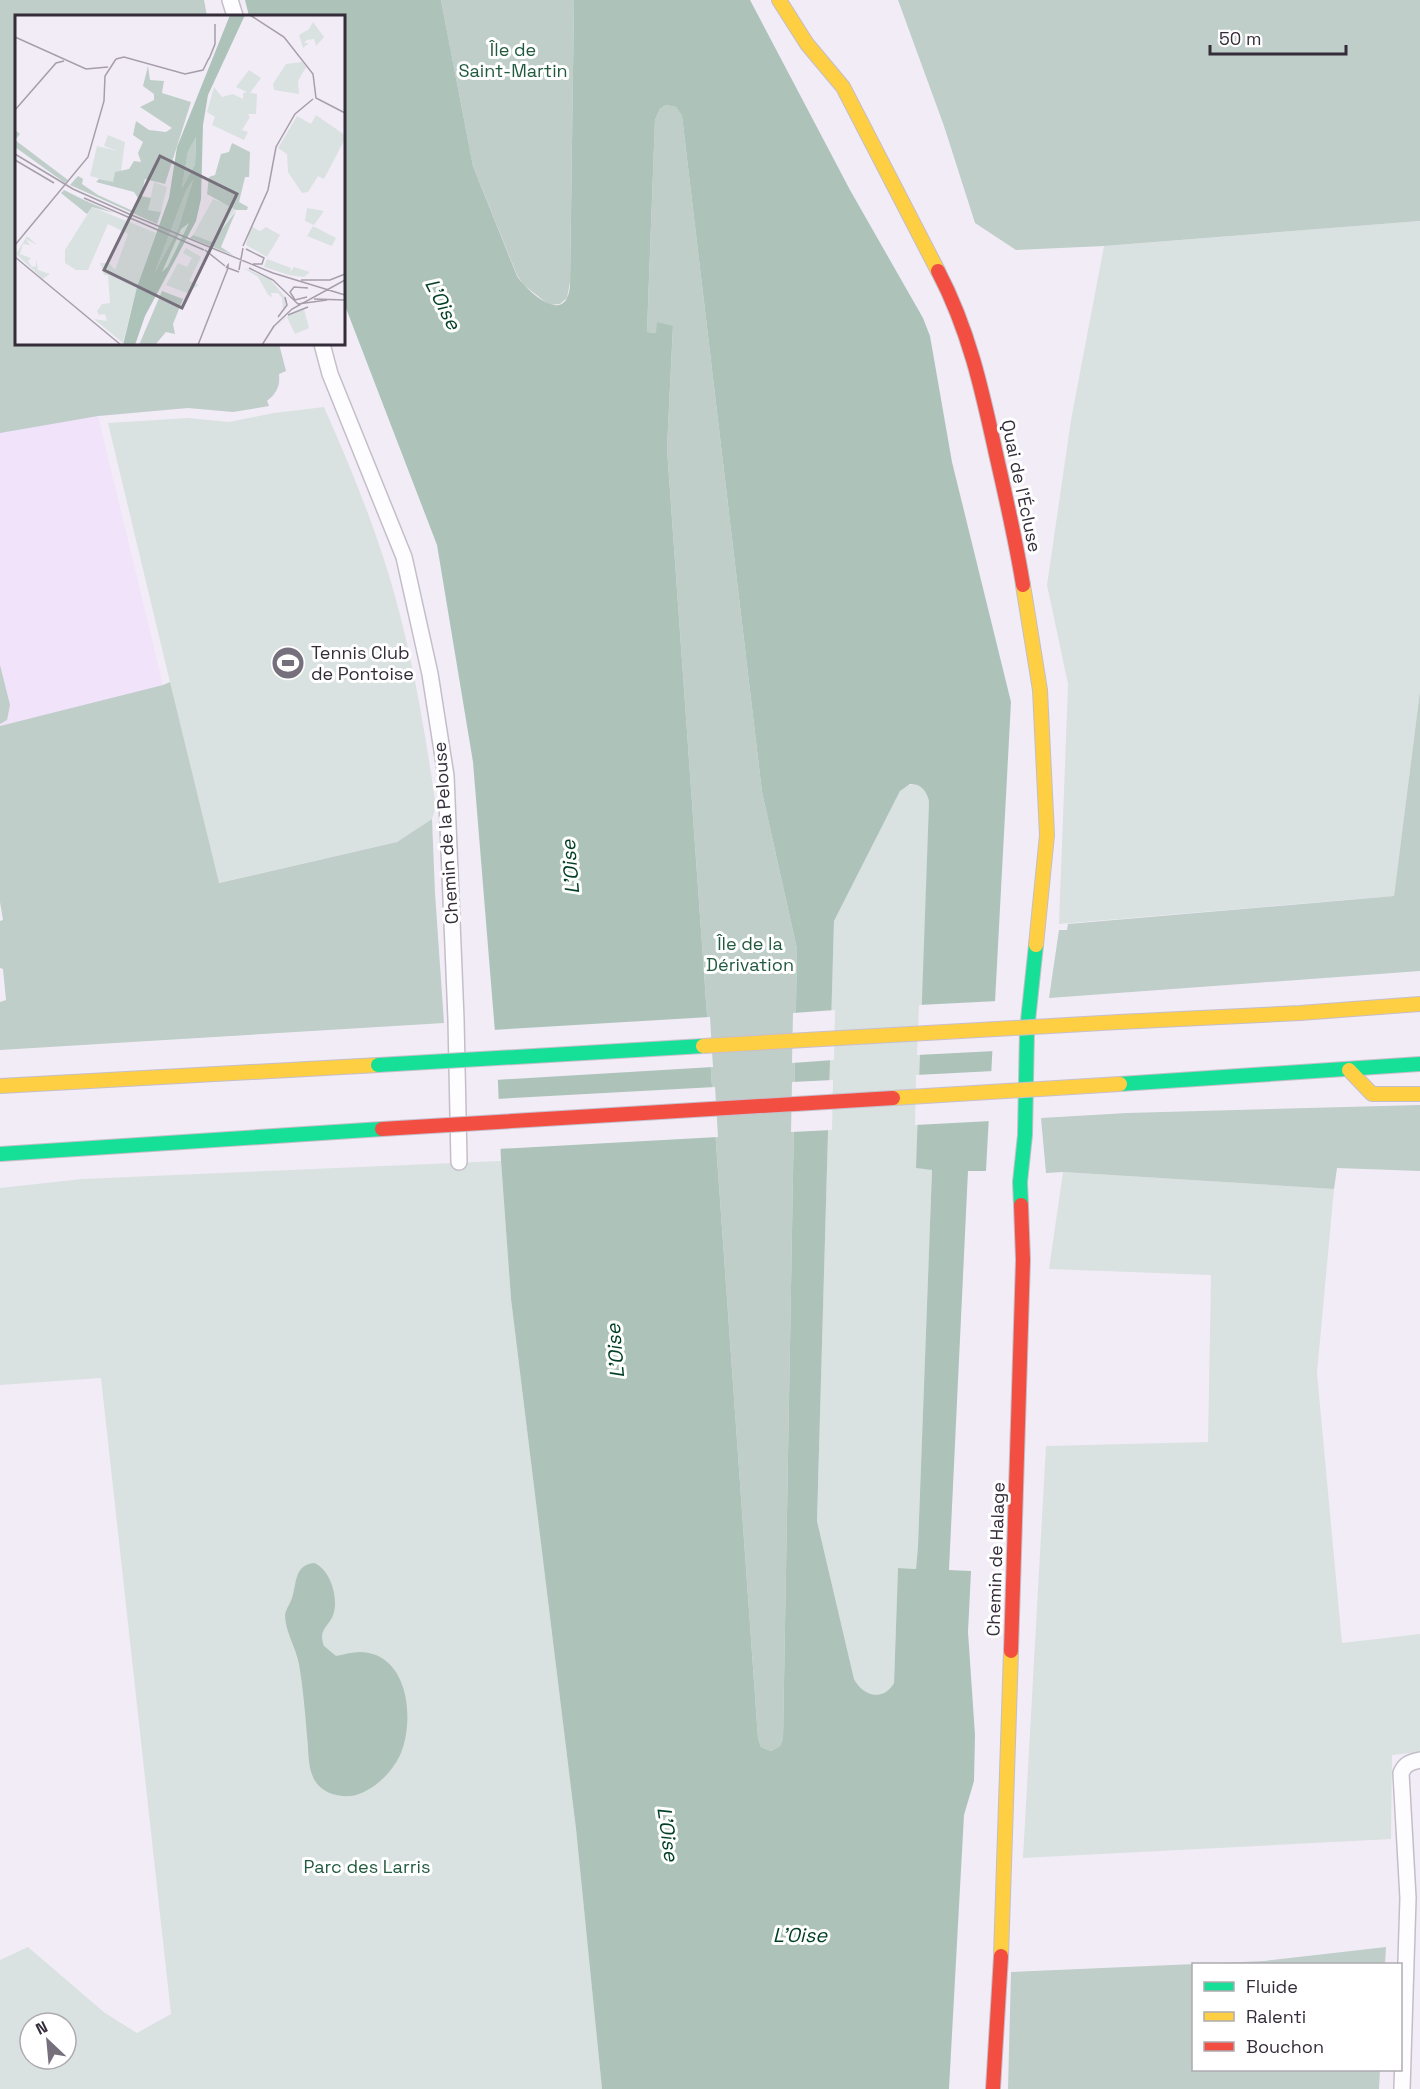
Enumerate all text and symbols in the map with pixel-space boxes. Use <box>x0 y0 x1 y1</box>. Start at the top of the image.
inset map <box>15 15 345 345</box>
scale bar <box>1210 18 1346 56</box>
text: 50 m <box>1219 27 1261 50</box>
park label: Île de Saint-Martin <box>458 38 568 82</box>
water label: L'Oise <box>419 274 467 335</box>
street label: Quai de l'Écluse <box>996 418 1047 554</box>
place label: Tennis Club de Pontoise <box>311 641 414 685</box>
sports icon: Tennis Club de Pontoise <box>270 645 306 681</box>
street label: Chemin de la Pelouse <box>428 741 463 925</box>
water label: L'Oise <box>555 838 585 895</box>
park label: Île de la Dérivation <box>706 932 794 976</box>
water label: L'Oise <box>600 1322 630 1379</box>
street label: Chemin de Halage <box>981 1481 1010 1637</box>
water label: L'Oise <box>651 1805 685 1864</box>
park label: Parc des Larris <box>304 1855 430 1878</box>
water label: L’Oise <box>773 1922 828 1948</box>
legend <box>1192 1963 1402 2071</box>
text: Fluide <box>1246 1975 1298 1998</box>
text: Ralenti <box>1246 2005 1306 2028</box>
north arrow <box>18 2011 78 2071</box>
text: N <box>32 2016 51 2040</box>
text: Bouchon <box>1246 2035 1324 2058</box>

